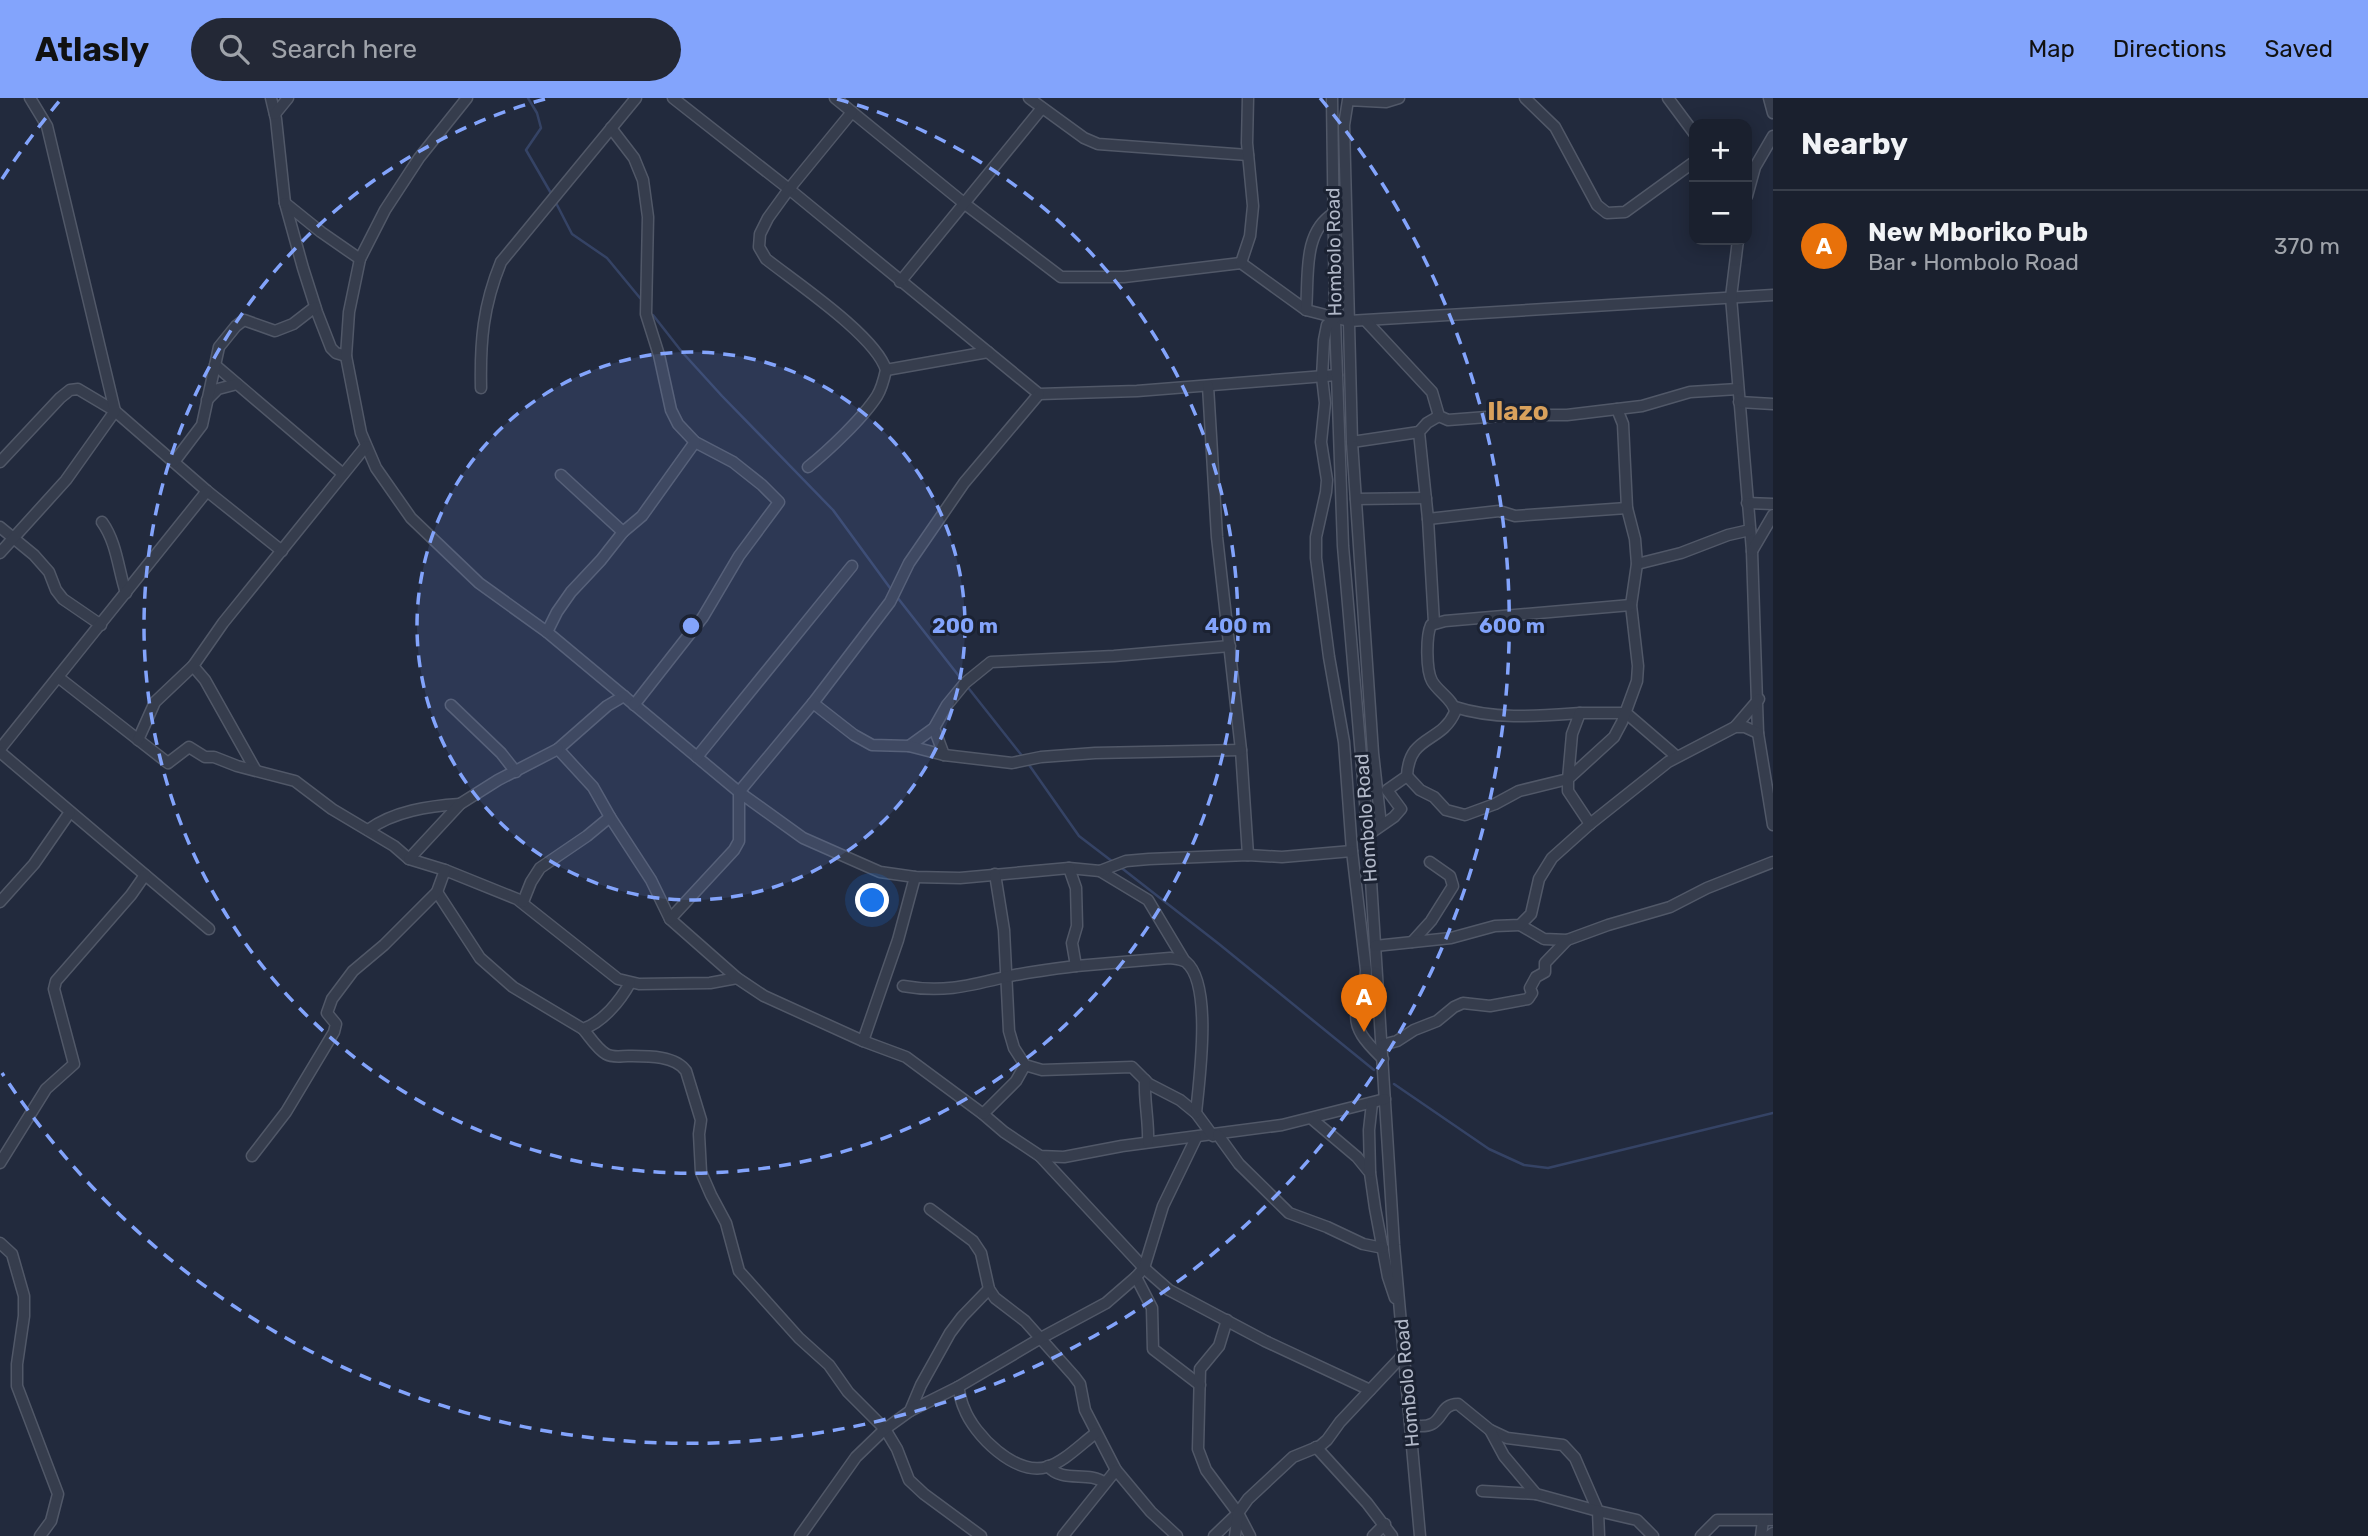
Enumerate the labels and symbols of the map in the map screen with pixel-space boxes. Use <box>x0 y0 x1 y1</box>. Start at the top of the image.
street label: Hombolo Road <box>1321 187 1347 317</box>
district label: Ilazo <box>1487 396 1549 427</box>
text: 200 m <box>932 613 998 638</box>
text: 400 m <box>1205 613 1271 638</box>
text: 600 m <box>1479 613 1545 638</box>
centre of rings <box>679 614 703 638</box>
street label: Hombolo Road <box>1350 753 1382 883</box>
your location <box>855 883 889 917</box>
pin: A <box>1341 974 1387 1032</box>
street label: Hombolo Road <box>1390 1318 1424 1448</box>

